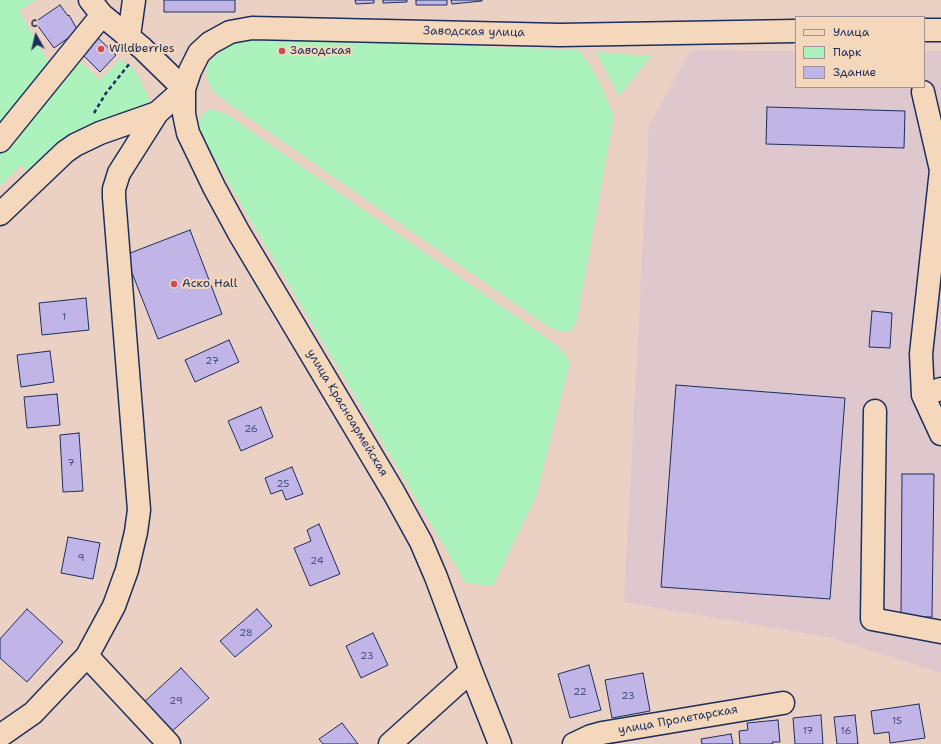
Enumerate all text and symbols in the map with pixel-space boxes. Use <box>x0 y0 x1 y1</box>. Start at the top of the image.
north arrow <box>16 16 56 56</box>
text: С <box>30 16 39 32</box>
legend <box>795 16 925 88</box>
street label: Заводская улица <box>423 24 525 40</box>
text: Улица <box>833 24 869 40</box>
place label: Wildberries <box>109 42 175 56</box>
marker: Wildberries <box>96 44 106 54</box>
place label: Заводская <box>290 44 351 58</box>
text: Парк <box>833 44 861 60</box>
marker: Заводская <box>277 46 287 56</box>
text: Здание <box>833 64 876 80</box>
place label: Аско Hall <box>182 277 237 291</box>
marker: Аско Hall <box>169 279 179 289</box>
house number: 1 <box>62 311 66 323</box>
street label: улица Красноармейская <box>303 347 391 479</box>
house number: 27 <box>205 355 219 367</box>
house number: 26 <box>244 423 258 435</box>
house number: 7 <box>68 457 74 469</box>
house number: 25 <box>277 478 289 490</box>
house number: 9 <box>78 552 84 564</box>
house number: 24 <box>310 555 324 567</box>
house number: 28 <box>239 627 253 639</box>
house number: 23 <box>360 650 374 662</box>
house number: 22 <box>573 686 587 698</box>
house number: 23 <box>621 690 635 702</box>
house number: 29 <box>169 695 183 707</box>
street label: улица Пролетарская <box>617 702 739 738</box>
house number: 15 <box>892 715 902 727</box>
house number: 17 <box>803 725 813 737</box>
house number: 16 <box>841 725 851 737</box>

